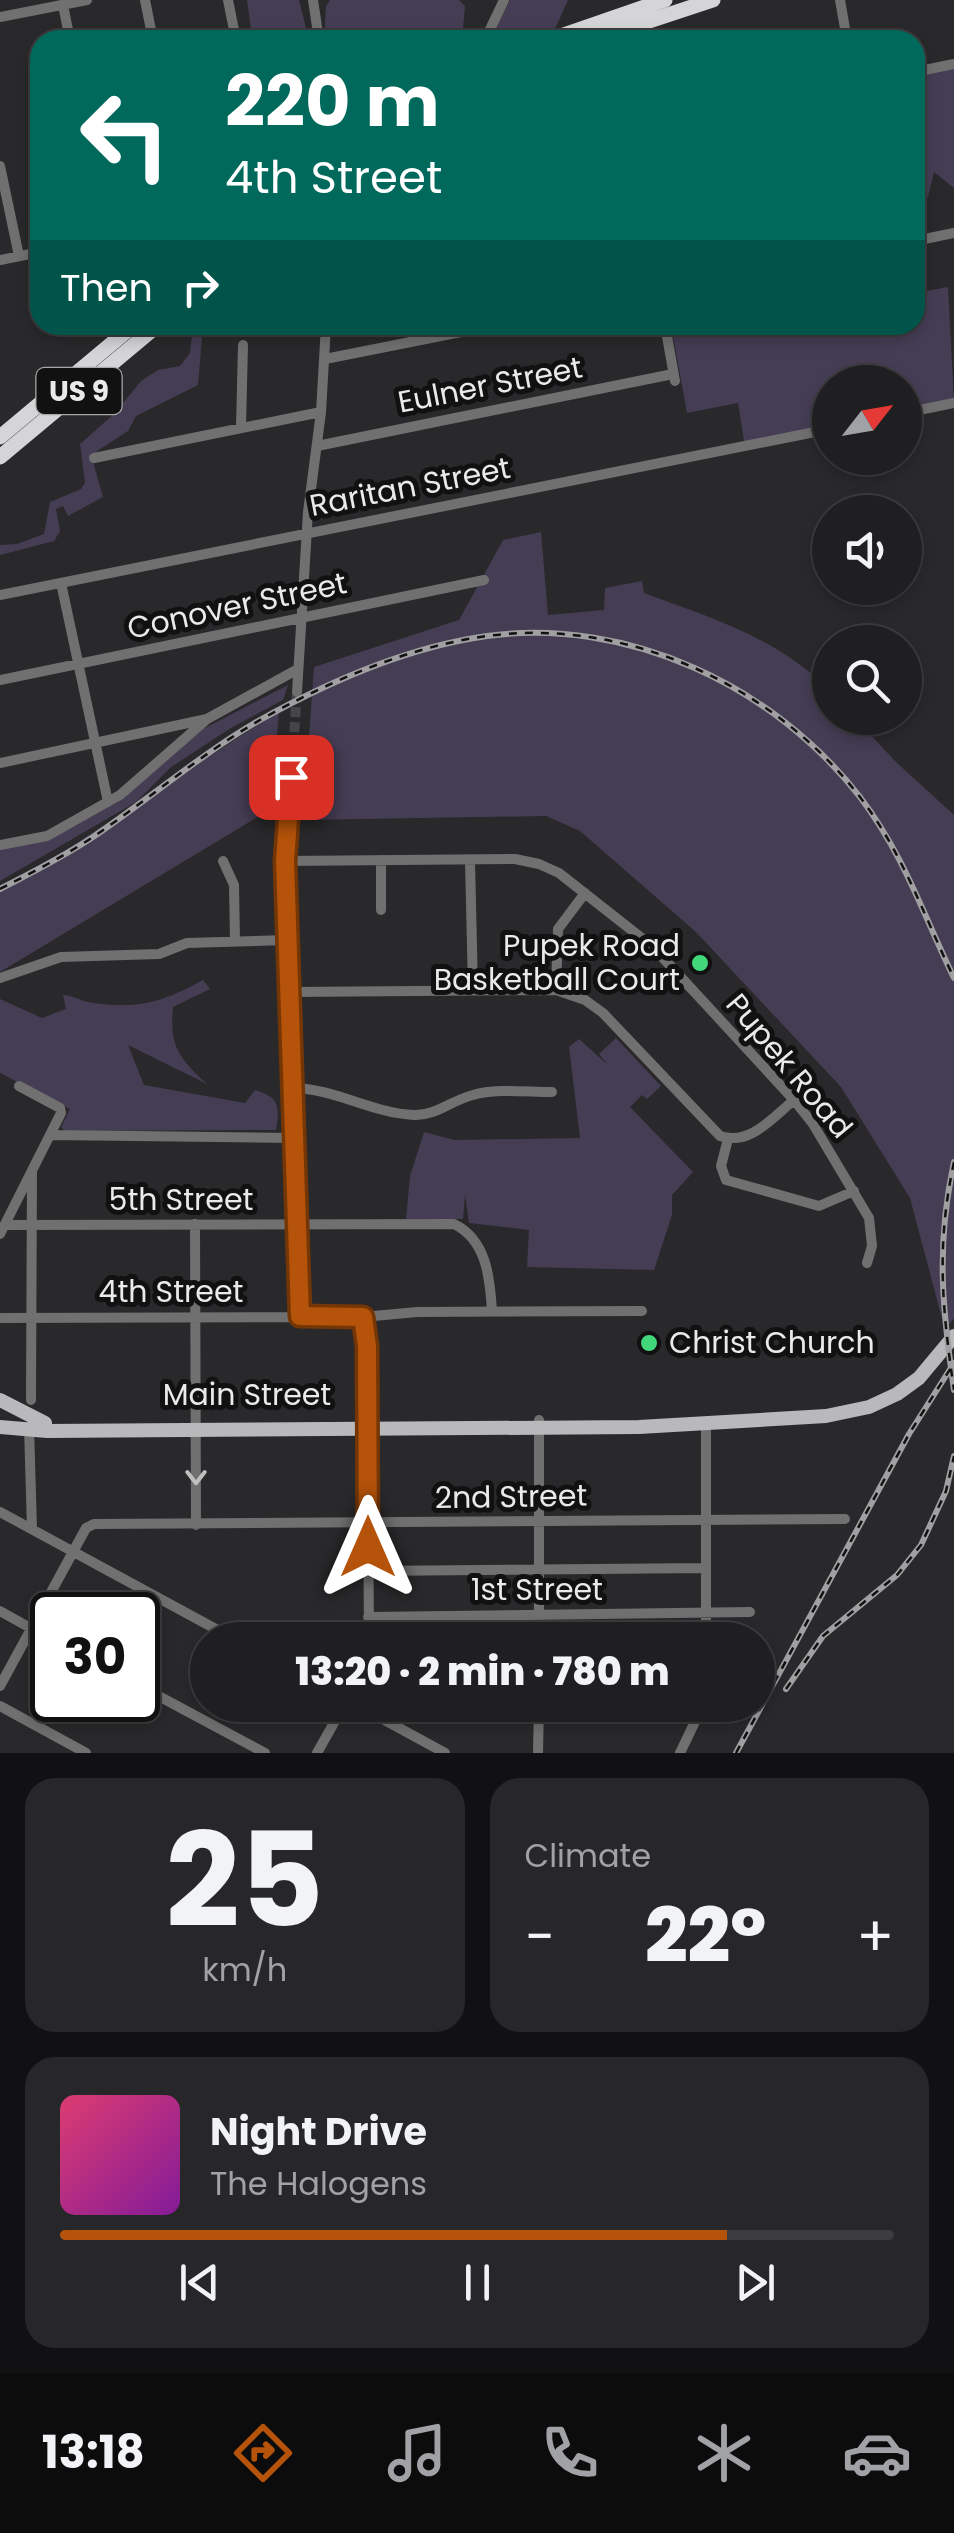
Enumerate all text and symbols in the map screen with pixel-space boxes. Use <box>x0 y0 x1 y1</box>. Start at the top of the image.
text: 220 m <box>225 52 440 151</box>
icon: left <box>60 70 190 200</box>
text: 4th Street <box>225 146 442 209</box>
icon: right <box>173 260 228 315</box>
text: Then <box>60 261 153 314</box>
street label: Eulner Street <box>394 346 586 423</box>
north arrow <box>812 365 922 475</box>
map controls <box>812 365 922 735</box>
road number: US 9 <box>36 368 122 414</box>
street label: Raritan Street <box>306 446 514 527</box>
button: sound <box>812 495 922 605</box>
street label: Conover Street <box>123 561 351 650</box>
button: search <box>812 625 922 735</box>
pin <box>249 735 334 820</box>
icon: arrive <box>264 750 319 805</box>
place label: Pupek Road Basketball Court <box>434 924 680 1001</box>
marker: Pupek Road Basketball Court <box>689 952 711 974</box>
street label: Pupek Road <box>716 984 863 1147</box>
street label: 5th Street <box>109 1178 253 1221</box>
street label: 4th Street <box>99 1270 243 1313</box>
place label: Christ Church <box>669 1321 875 1364</box>
marker: Christ Church <box>638 1332 660 1354</box>
street label: Main Street <box>163 1373 331 1416</box>
one-way arrow <box>185 1470 207 1486</box>
street label: 2nd Street <box>434 1474 588 1519</box>
position arrow <box>316 1495 420 1599</box>
street label: 1st Street <box>471 1568 603 1611</box>
speed limit sign: 30 <box>30 1592 160 1722</box>
text: 13:20 · 2 min · 780 m <box>295 1645 670 1698</box>
text: 25 <box>165 1789 324 1972</box>
text: Climate <box>525 1833 651 1878</box>
text: 22° <box>645 1883 766 1988</box>
text: − <box>525 1898 555 1975</box>
text: + <box>856 1898 894 1975</box>
text: km/h <box>202 1947 287 1992</box>
text: Night Drive <box>210 2105 427 2158</box>
text: The Halogens <box>210 2161 427 2206</box>
icon: previous <box>172 2255 227 2310</box>
icon: pause <box>450 2255 505 2310</box>
icon: next <box>728 2255 783 2310</box>
icon: directions <box>228 2418 298 2488</box>
icon: music <box>382 2418 452 2488</box>
icon: phone <box>535 2418 605 2488</box>
icon: climate <box>689 2418 759 2488</box>
icon: car <box>842 2418 912 2488</box>
text: 13:18 <box>42 2421 145 2484</box>

